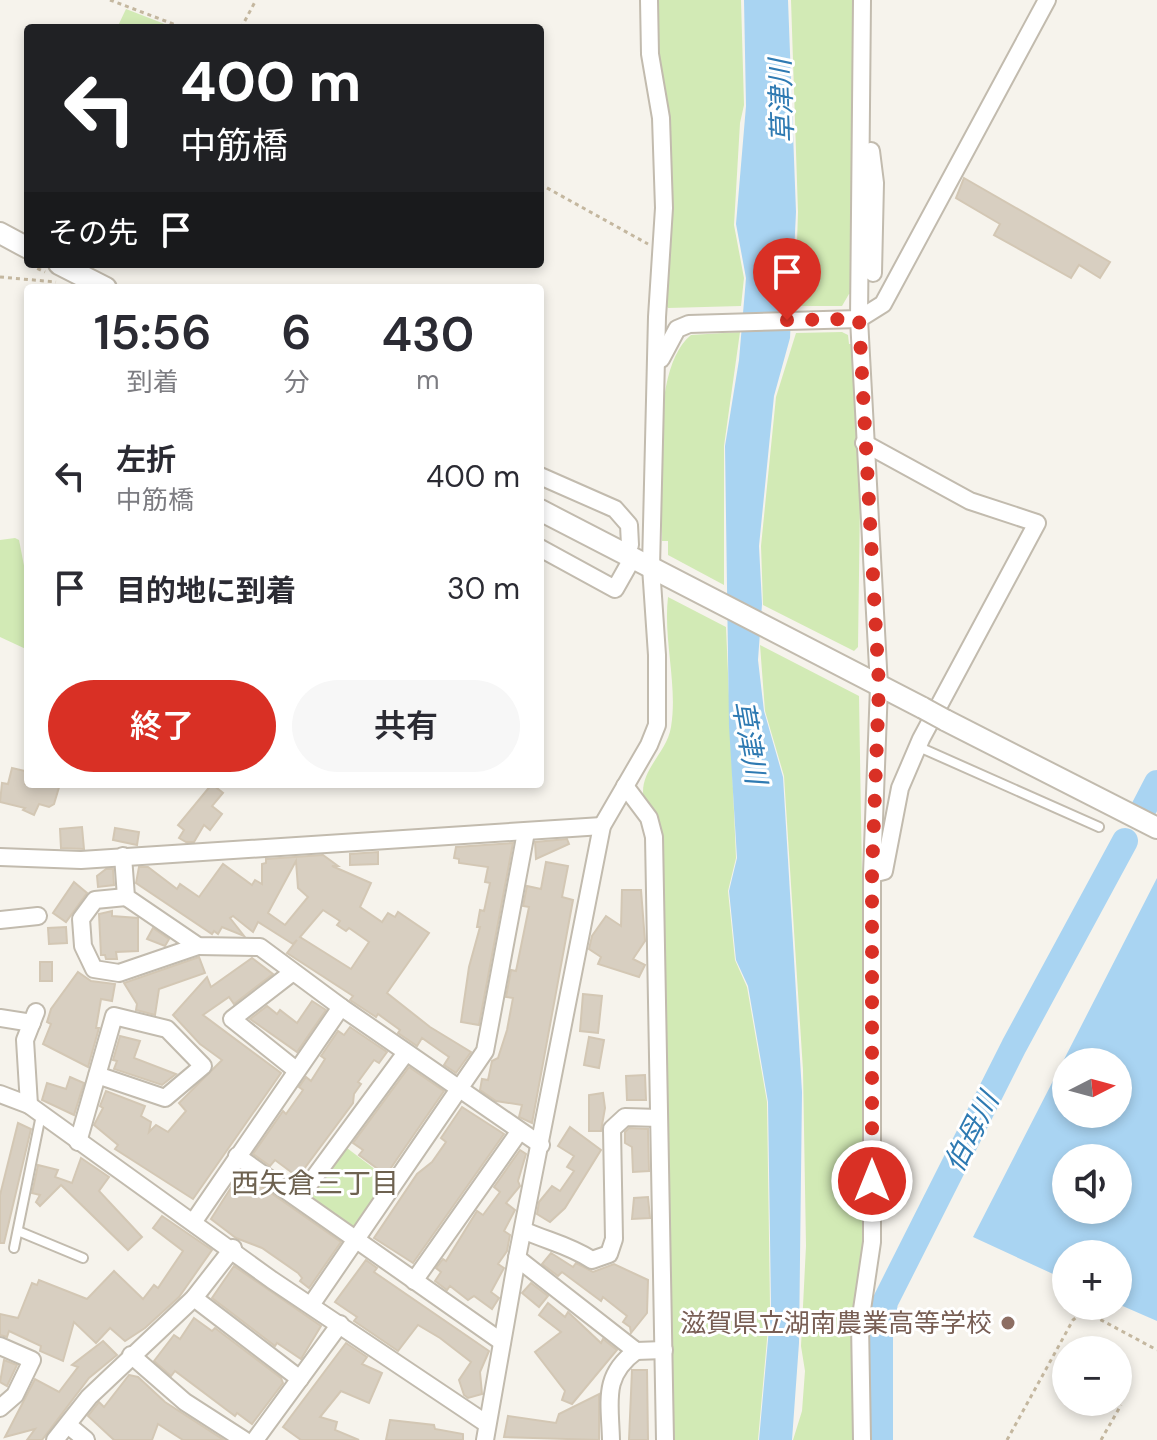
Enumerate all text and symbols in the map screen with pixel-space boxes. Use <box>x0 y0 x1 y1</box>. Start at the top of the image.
text: 400 m <box>180 45 361 118</box>
water label: 草津川 <box>761 55 801 144</box>
icon: left <box>48 56 152 160</box>
text: 中筋橋 <box>180 122 288 169</box>
icon: arrive <box>154 208 198 252</box>
text: その先 <box>48 213 138 252</box>
pin <box>753 238 821 320</box>
icon: arrive <box>765 250 809 294</box>
text: 15:56 <box>94 301 212 364</box>
text: 6 <box>281 301 312 364</box>
text: 430 <box>381 303 474 366</box>
text: m <box>416 363 439 397</box>
text: 到着 <box>127 365 179 399</box>
text: 分 <box>283 365 310 399</box>
text: 左折 <box>116 440 176 479</box>
icon: left <box>48 454 92 498</box>
text: 400 m <box>426 457 520 496</box>
text: 中筋橋 <box>116 483 194 517</box>
icon: arrive <box>48 566 92 610</box>
text: 30 m <box>447 569 520 608</box>
text: 目的地に到着 <box>116 571 296 610</box>
button: 終了 <box>48 680 276 772</box>
button: 共有 <box>292 680 520 772</box>
water label: 草津川 <box>724 698 776 790</box>
north arrow <box>1052 1048 1132 1128</box>
map controls <box>1052 1048 1132 1416</box>
water label: 伯母川 <box>936 1084 1008 1178</box>
position arrow <box>830 1139 914 1223</box>
button: sound <box>1052 1144 1132 1224</box>
district label: 西矢倉三丁目 <box>231 1165 399 1202</box>
button: + <box>1052 1240 1132 1320</box>
place label: 滋賀県立湖南農業高等学校 <box>680 1306 992 1340</box>
marker: 滋賀県立湖南農業高等学校 <box>999 1314 1017 1332</box>
button: − <box>1052 1336 1132 1416</box>

